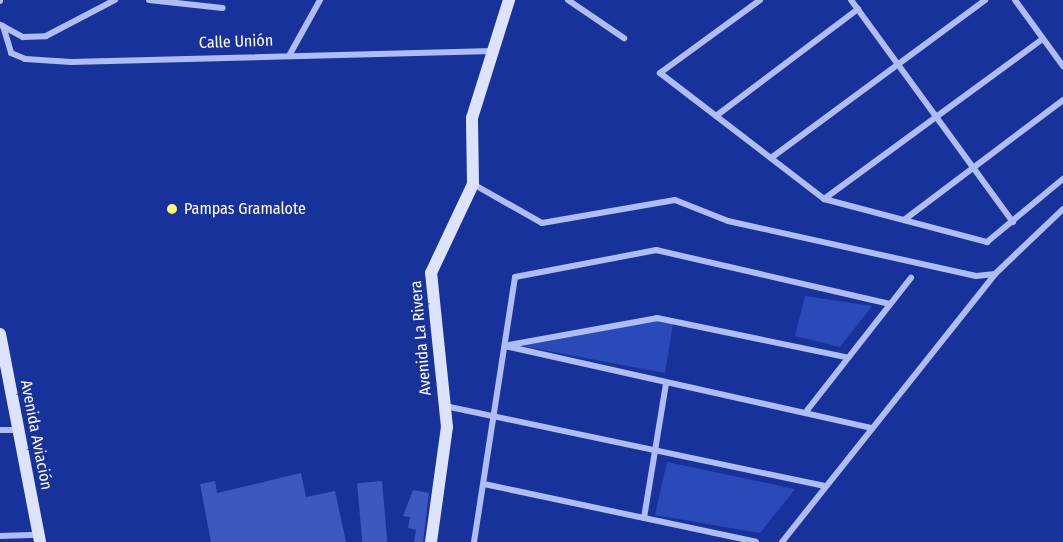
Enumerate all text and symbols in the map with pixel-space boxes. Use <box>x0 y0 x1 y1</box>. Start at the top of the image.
street label: Calle Unión <box>198 31 274 53</box>
place label: Pampas Gramalote <box>184 199 306 219</box>
marker: Pampas Gramalote <box>165 202 179 216</box>
street label: Avenida La Rivera <box>406 280 436 396</box>
street label: Avenida Aviación <box>16 379 56 491</box>

